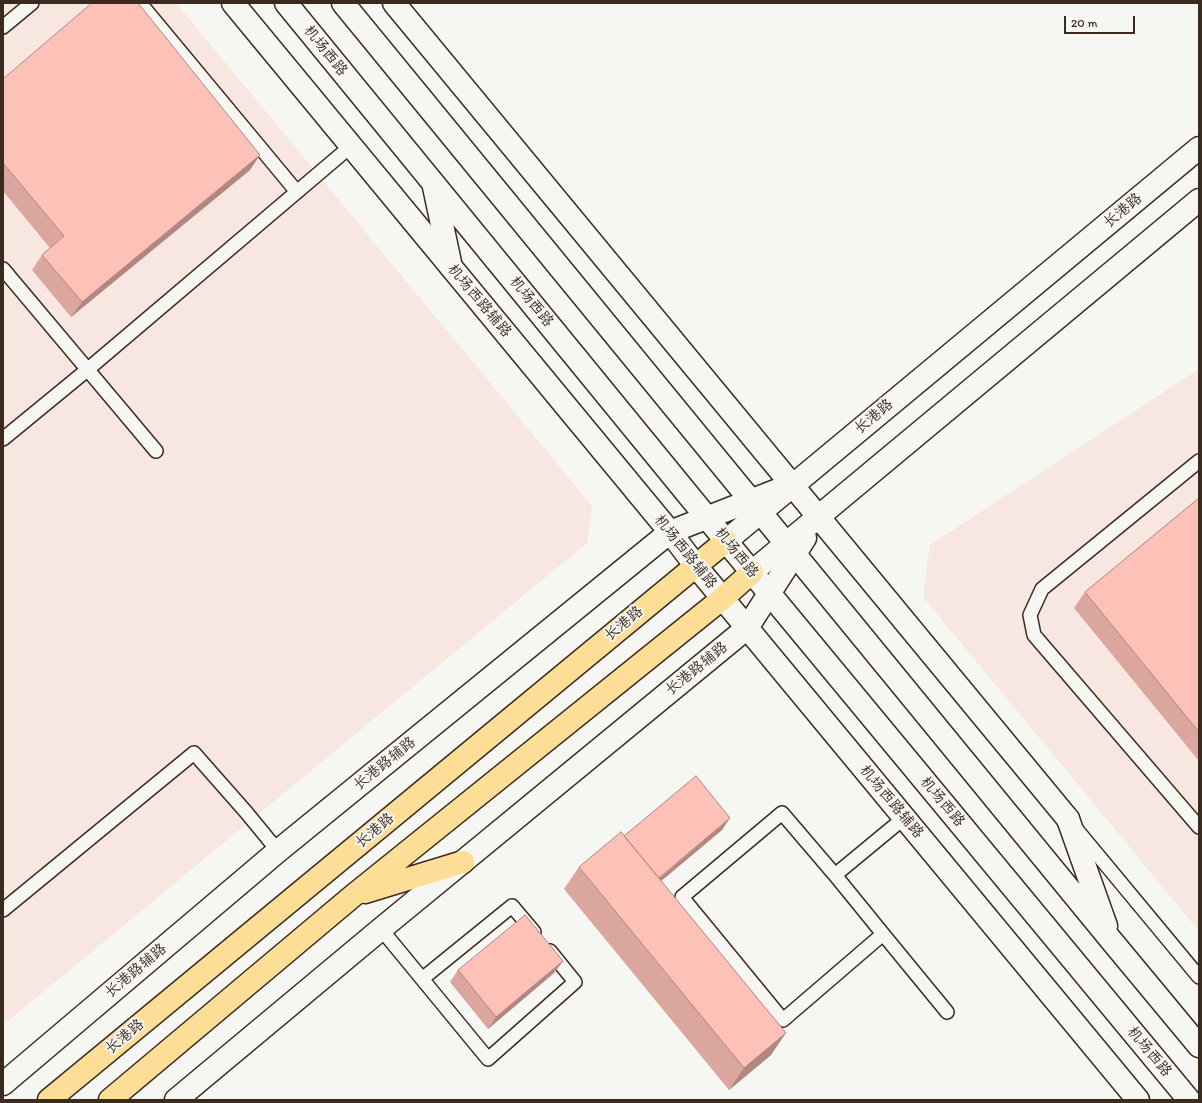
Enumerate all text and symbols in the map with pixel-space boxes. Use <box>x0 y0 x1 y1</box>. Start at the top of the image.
scale bar <box>1066 8 1137 34</box>
text: 20 m <box>1071 16 1098 30</box>
street label: 机场西路 <box>299 22 351 80</box>
street label: 长港路 <box>1100 190 1146 232</box>
street label: 机场西路辅路 <box>443 261 515 341</box>
street label: 机场西路 <box>505 273 557 331</box>
street label: 长港路 <box>851 396 897 438</box>
street label: 机场西路辅路 <box>650 511 720 593</box>
street label: 机场西路 <box>710 524 762 582</box>
street label: 长港路 <box>601 603 647 645</box>
street label: 长港路辅路 <box>662 638 732 700</box>
street label: 长港路辅路 <box>350 733 420 795</box>
street label: 机场西路辅路 <box>855 762 927 842</box>
street label: 机场西路 <box>916 773 968 831</box>
street label: 长港路 <box>352 810 398 852</box>
street label: 长港路辅路 <box>101 940 171 1002</box>
street label: 长港路 <box>102 1016 148 1058</box>
street label: 机场西路 <box>1123 1023 1175 1081</box>

